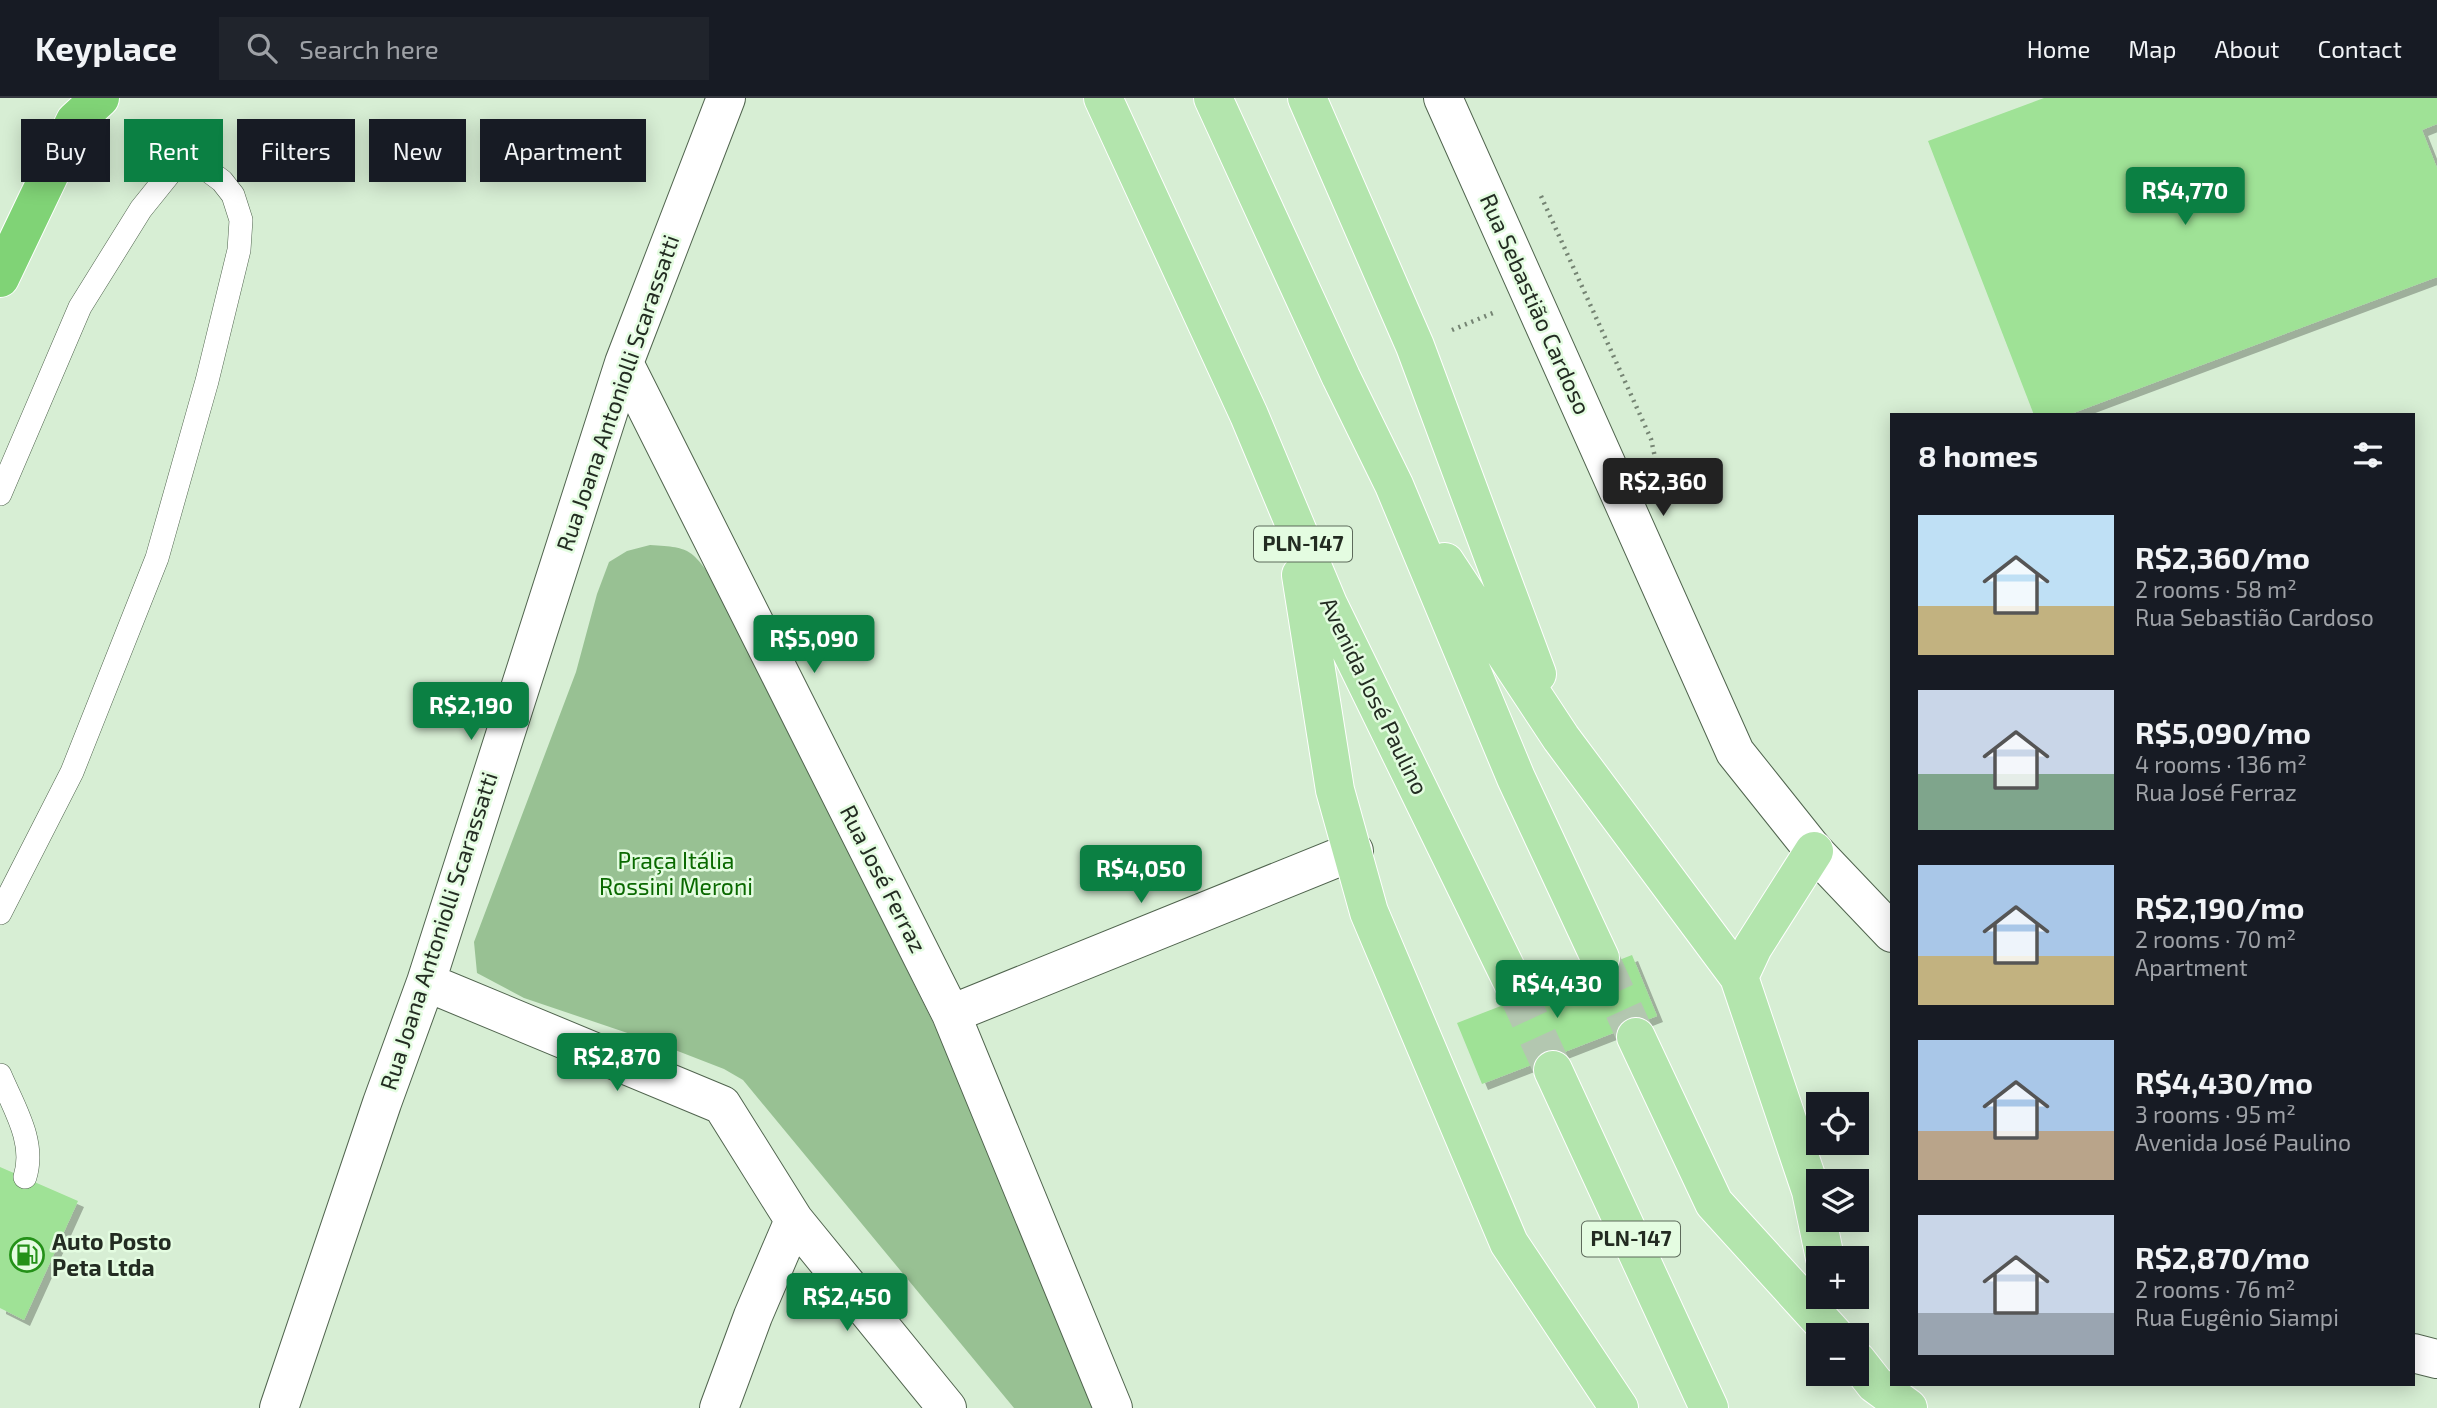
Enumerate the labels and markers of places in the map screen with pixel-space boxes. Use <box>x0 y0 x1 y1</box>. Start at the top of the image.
pin: R$4,770 <box>2120 167 2250 227</box>
pin: R$2,360 <box>1598 458 1728 518</box>
pin: R$5,090 <box>749 616 879 675</box>
pin: R$2,190 <box>406 682 536 742</box>
pin: R$4,050 <box>1076 846 1206 905</box>
pin: R$4,430 <box>1492 960 1622 1020</box>
pin: R$2,870 <box>552 1034 682 1093</box>
place label: Auto Posto Peta Ltda <box>52 1227 172 1281</box>
fuel station icon: Auto Posto Peta Ltda <box>8 1236 46 1274</box>
pin: R$2,450 <box>782 1274 912 1333</box>

